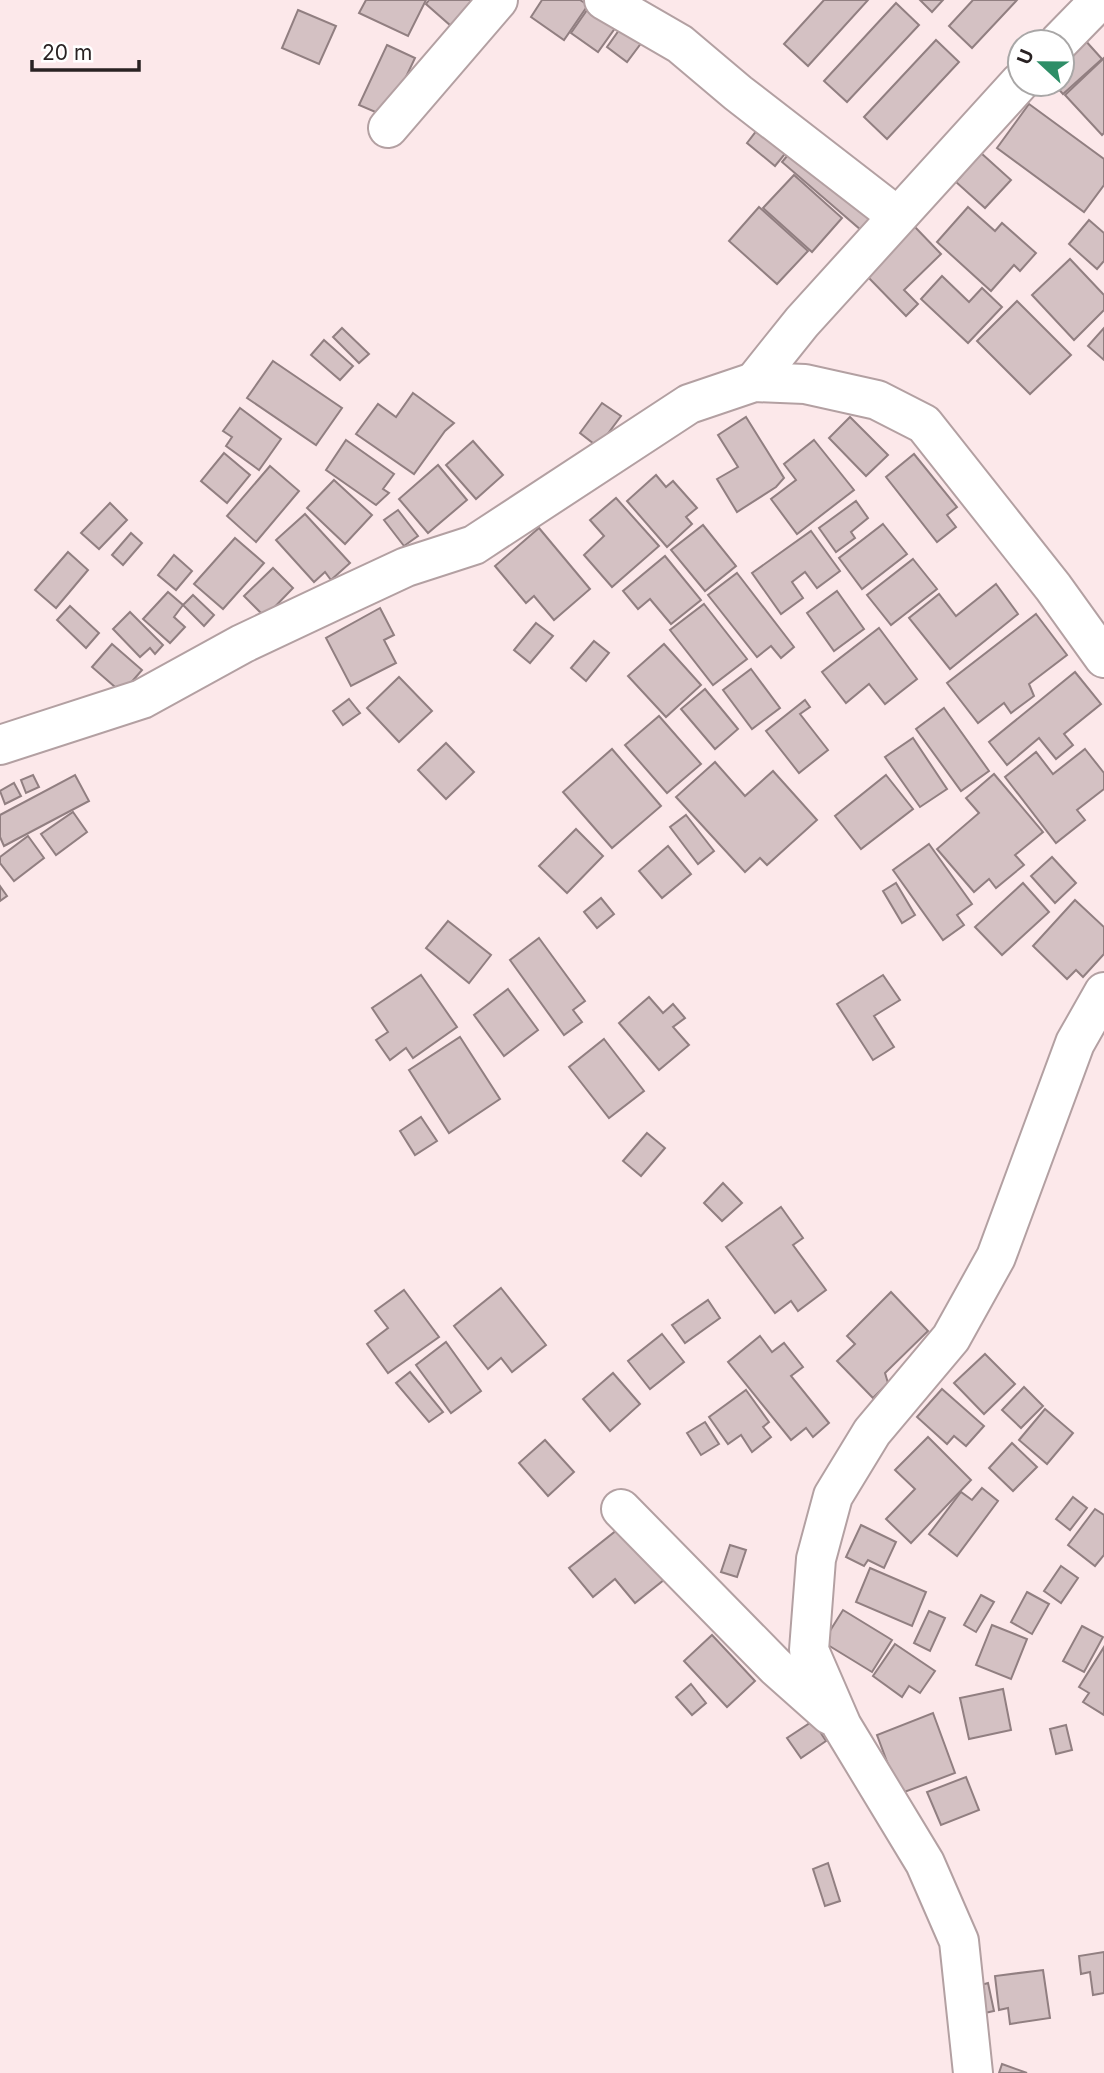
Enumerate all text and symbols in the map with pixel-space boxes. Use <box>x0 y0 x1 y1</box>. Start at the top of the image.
scale bar <box>32 28 138 72</box>
north arrow <box>1006 28 1076 98</box>
text: 20 m <box>42 40 92 65</box>
text: U <box>1012 46 1039 68</box>

